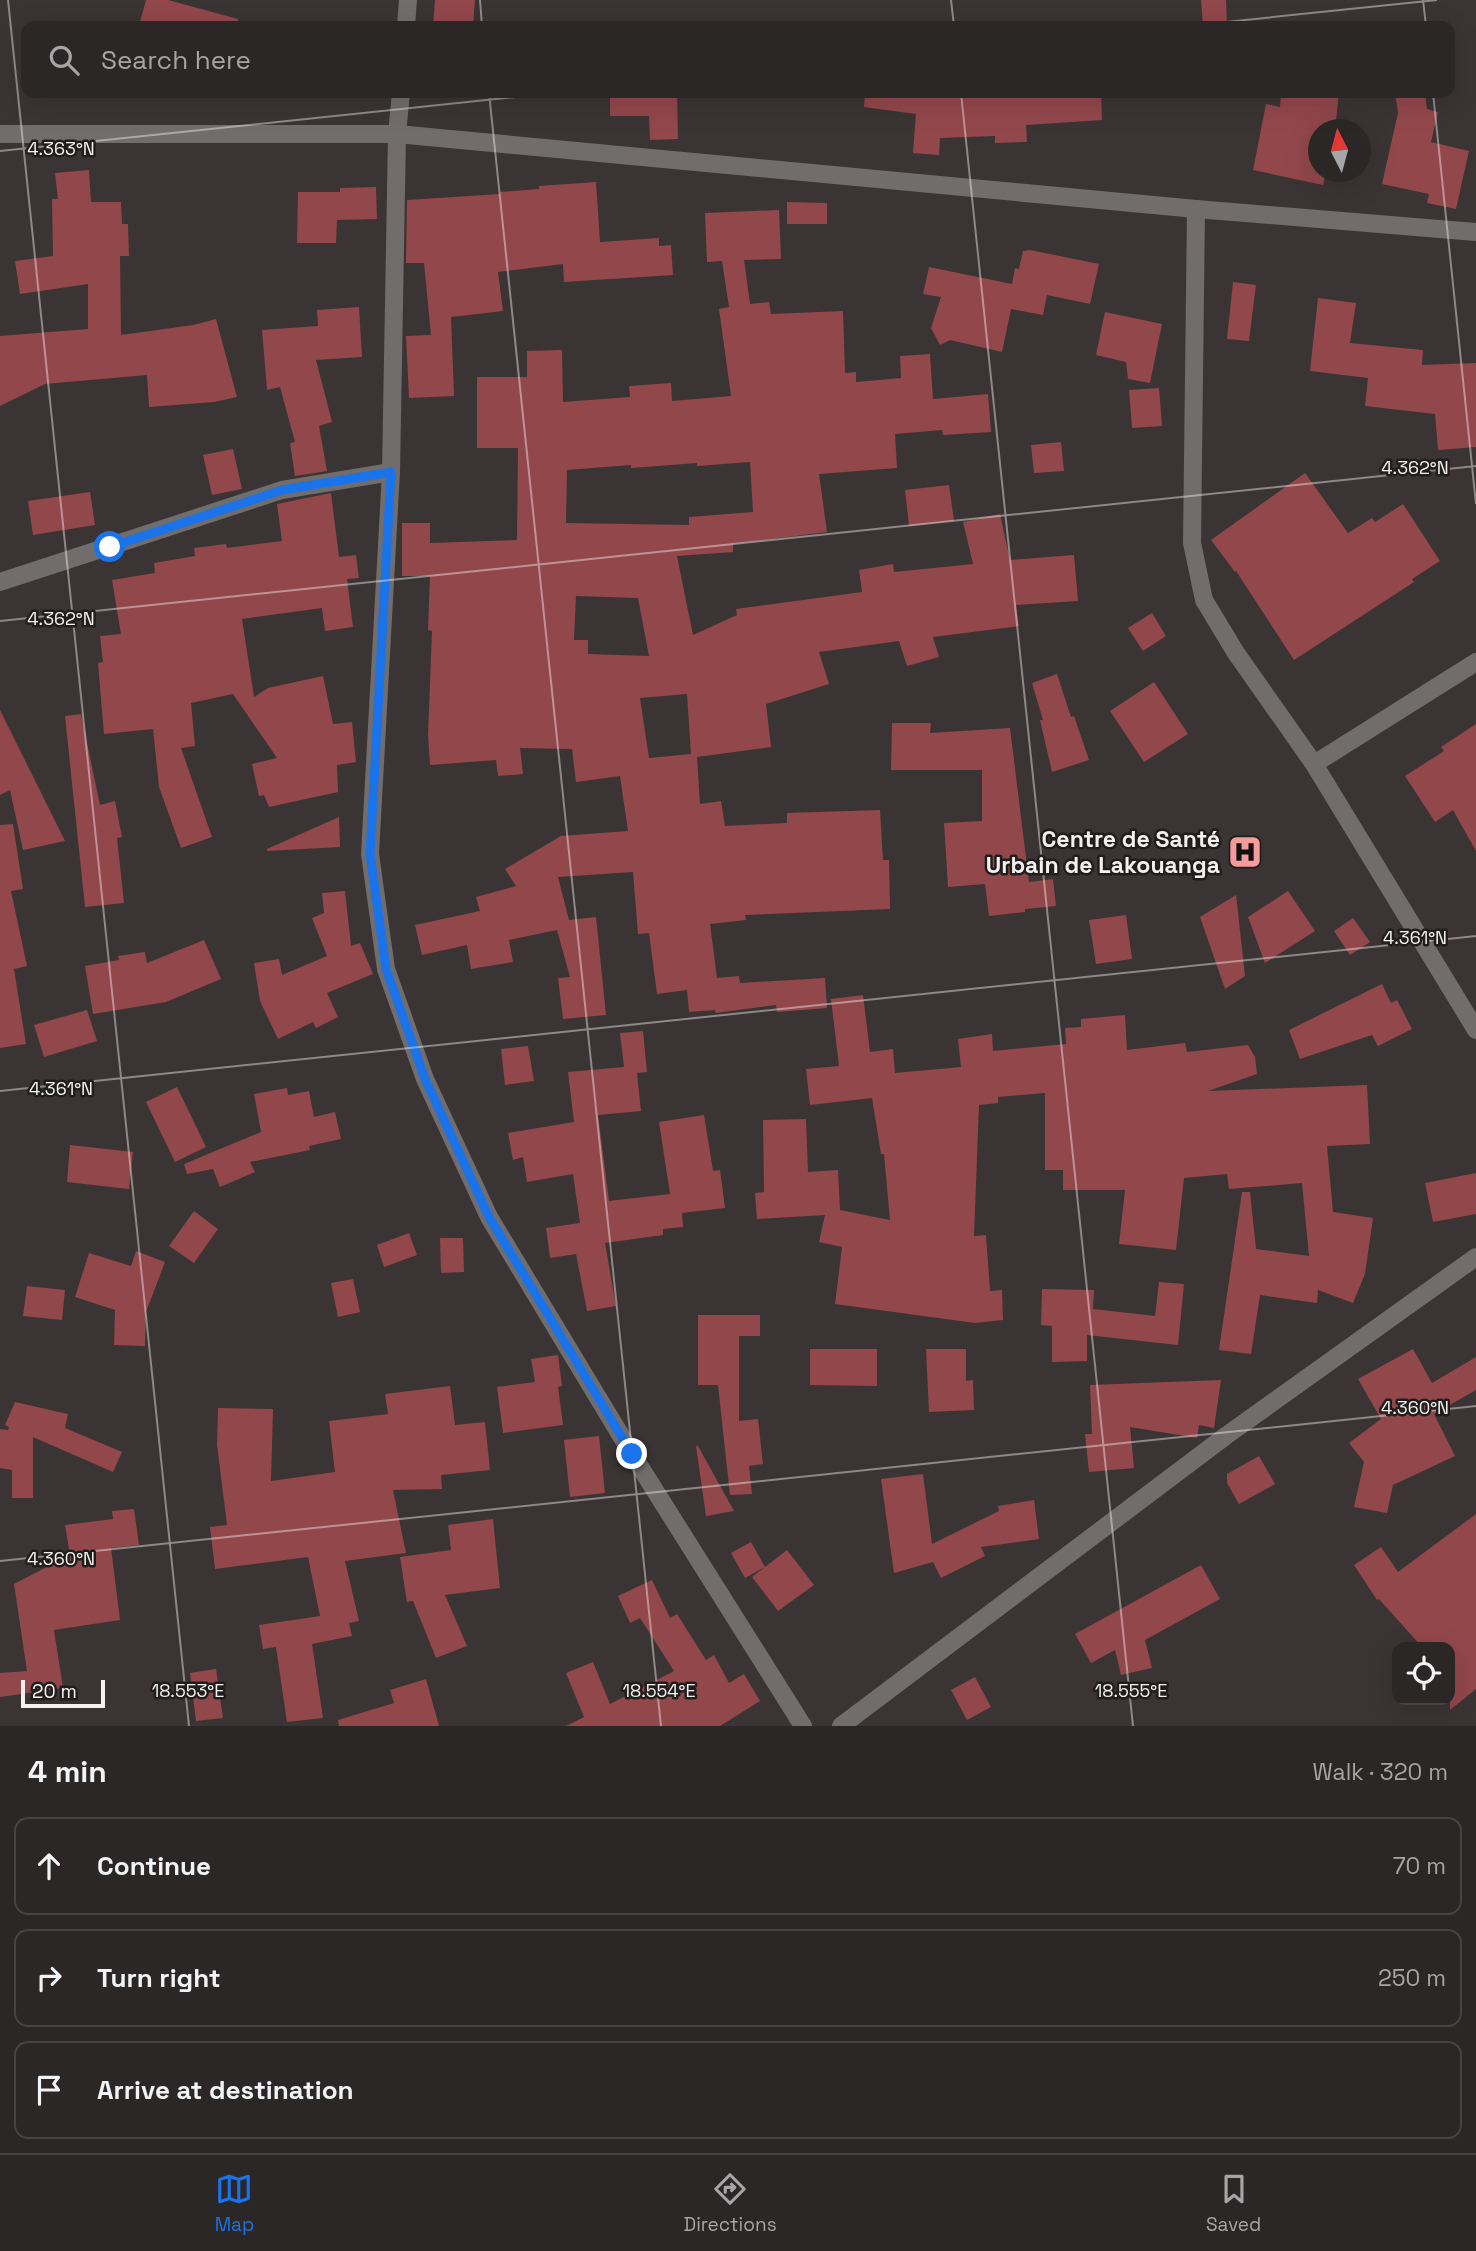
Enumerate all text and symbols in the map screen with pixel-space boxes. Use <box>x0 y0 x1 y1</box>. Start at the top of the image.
search box <box>21 21 1455 98</box>
icon: search <box>45 41 83 79</box>
text: Search here <box>101 43 251 77</box>
north arrow <box>1308 119 1371 182</box>
text: 4.363°N <box>27 137 95 160</box>
text: 4.362°N <box>1381 456 1449 479</box>
route start <box>94 531 125 562</box>
text: 4.362°N <box>27 607 95 630</box>
place label: Centre de Santé Urbain de Lakouanga <box>986 824 1220 880</box>
hospital icon: Centre de Santé Urbain de Lakouanga <box>1226 833 1264 871</box>
text: 4.361°N <box>1383 926 1447 949</box>
text: 4.361°N <box>29 1077 93 1100</box>
text: 4.360°N <box>1381 1396 1449 1419</box>
route end <box>616 1438 647 1469</box>
text: 4.360°N <box>27 1547 95 1570</box>
map controls <box>1392 1642 1455 1705</box>
button: locate <box>1392 1642 1455 1705</box>
scale bar <box>21 1677 105 1709</box>
text: 20 m <box>32 1679 77 1704</box>
text: 18.553°E <box>152 1679 224 1702</box>
text: 18.554°E <box>622 1679 696 1702</box>
text: 18.555°E <box>1095 1679 1167 1702</box>
text: 4 min <box>28 1752 107 1791</box>
text: Walk · 320 m <box>1313 1757 1448 1787</box>
icon: ahead <box>30 1847 68 1885</box>
text: Continue <box>97 1849 211 1883</box>
text: 70 m <box>1393 1851 1446 1881</box>
icon: right <box>30 1959 68 1997</box>
text: Turn right <box>97 1961 221 1995</box>
text: 250 m <box>1378 1963 1446 1993</box>
icon: arrive <box>30 2071 68 2109</box>
text: Arrive at destination <box>97 2073 354 2107</box>
tab: Map <box>215 2170 254 2237</box>
tab: Directions <box>684 2170 777 2237</box>
tab: Saved <box>1206 2170 1261 2237</box>

